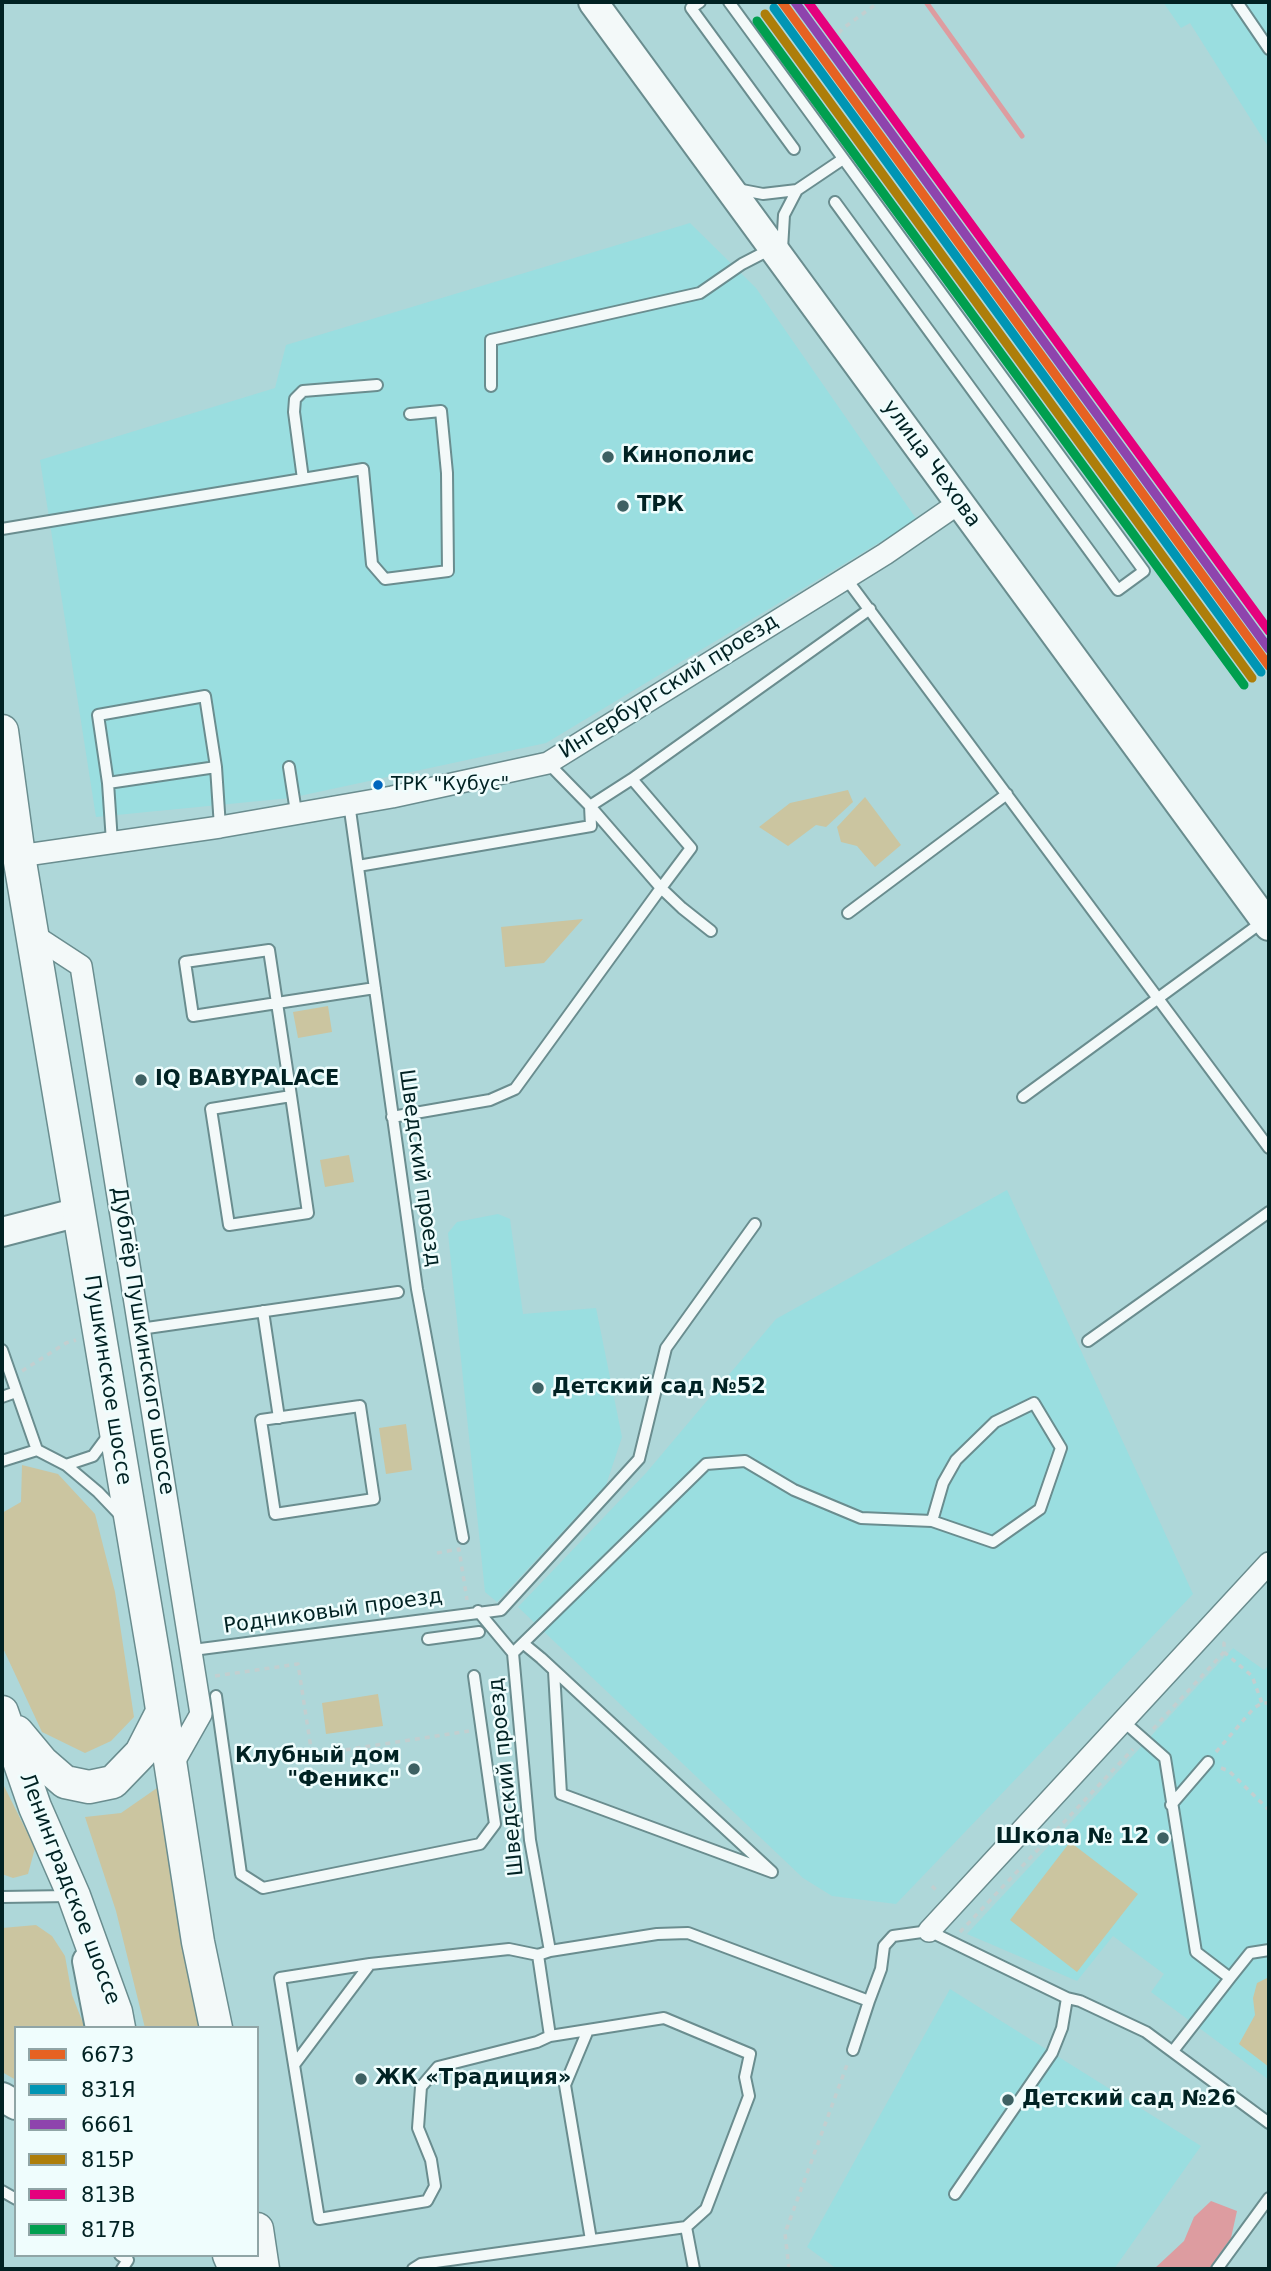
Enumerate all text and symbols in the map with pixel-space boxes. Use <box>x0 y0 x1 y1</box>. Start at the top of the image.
street label: улица Чехова <box>876 395 986 533</box>
place label: Кинополис <box>622 444 754 470</box>
marker: Кинополис <box>600 449 616 465</box>
place label: ТРК <box>637 493 684 519</box>
marker: ТРК <box>615 498 631 514</box>
street label: Ингербургский проезд <box>555 609 783 765</box>
place label: ТРК "Кубус" <box>391 774 509 796</box>
marker: ТРК "Кубус" <box>371 778 385 792</box>
place label: IQ BABYPALACE <box>155 1067 339 1093</box>
street label: Шведский проезд <box>393 1068 445 1268</box>
marker: IQ BABYPALACE <box>133 1072 149 1088</box>
street label: Дублёр Пушкинского шоссе <box>105 1185 179 1497</box>
street label: Пушкинское шоссе <box>78 1273 136 1487</box>
place label: Детский сад №52 <box>552 1375 766 1401</box>
marker: Детский сад №52 <box>530 1380 546 1396</box>
street label: Родниковый проезд <box>222 1584 444 1640</box>
street label: Шведский проезд <box>484 1677 530 1877</box>
place label: Клубный дом "Феникс" <box>235 1744 400 1794</box>
marker: Клубный дом "Феникс" <box>406 1761 422 1777</box>
street label: Ленинградское шоссе <box>13 1770 125 2008</box>
place label: Школа № 12 <box>996 1825 1149 1851</box>
marker: Школа № 12 <box>1155 1830 1171 1846</box>
legend <box>14 2026 259 2257</box>
text: 6673 <box>81 2043 134 2067</box>
place label: ЖК «Традиция» <box>375 2066 571 2092</box>
marker: ЖК «Традиция» <box>353 2071 369 2087</box>
text: 831Я <box>81 2078 136 2102</box>
place label: Детский сад №26 <box>1022 2087 1236 2113</box>
marker: Детский сад №26 <box>1000 2092 1016 2108</box>
text: 6661 <box>81 2113 134 2137</box>
text: 815Р <box>81 2148 134 2172</box>
text: 813В <box>81 2183 136 2207</box>
text: 817В <box>81 2218 136 2242</box>

